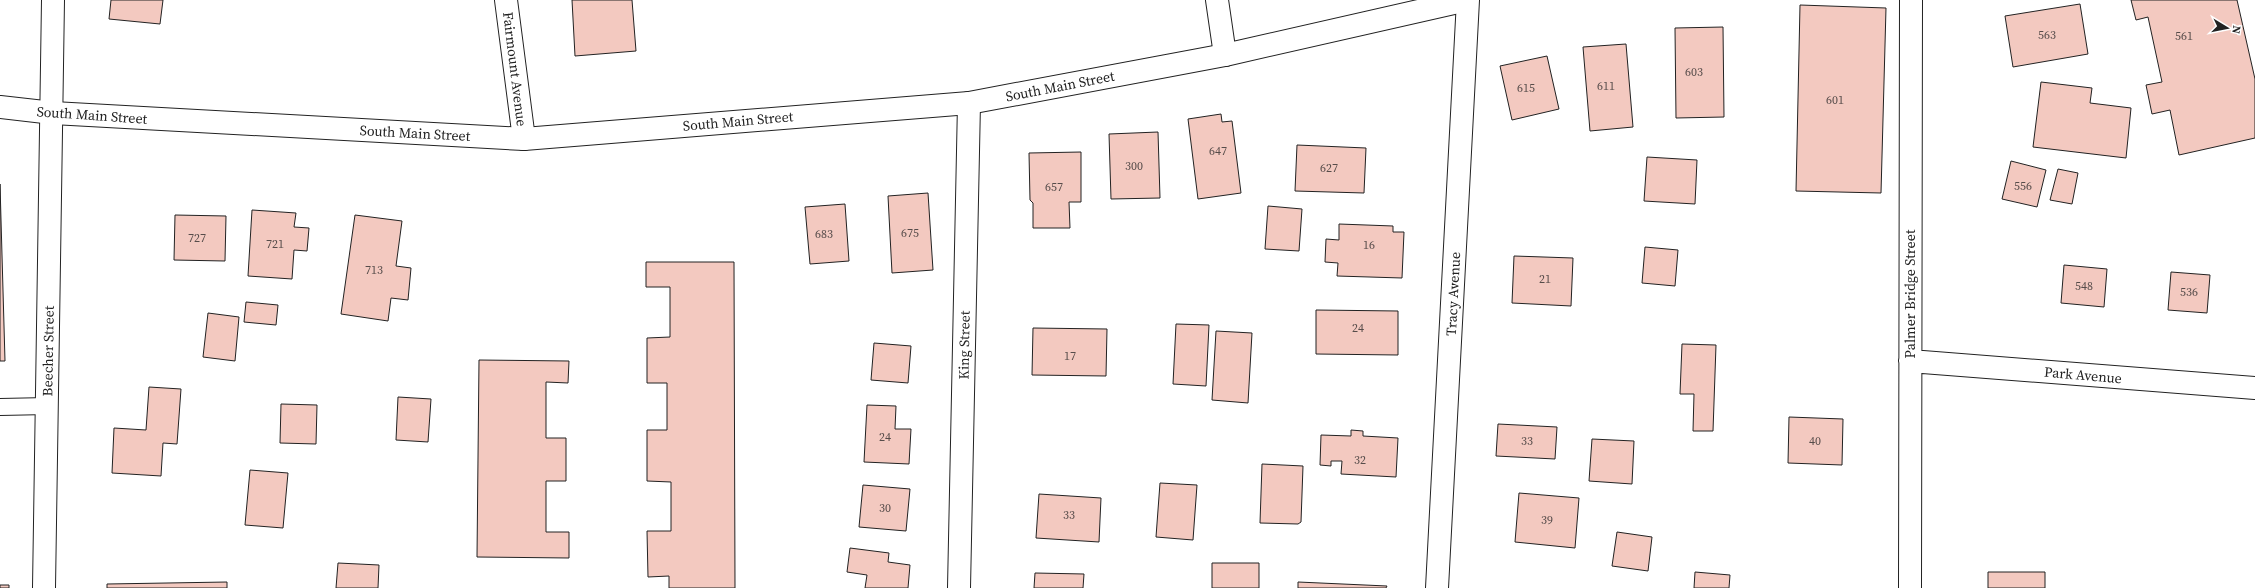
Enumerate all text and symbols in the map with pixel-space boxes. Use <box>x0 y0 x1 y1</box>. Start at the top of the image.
north arrow <box>2207 8 2247 48</box>
street label: Fairmount Avenue <box>498 11 532 127</box>
text: N <box>2228 24 2244 35</box>
house number: 563 <box>2038 27 2056 43</box>
house number: 561 <box>2175 28 2193 44</box>
house number: 603 <box>1685 64 1703 80</box>
street label: South Main Street <box>1004 66 1117 106</box>
house number: 611 <box>1597 78 1615 94</box>
house number: 615 <box>1517 80 1535 96</box>
house number: 601 <box>1826 92 1844 108</box>
street label: South Main Street <box>36 101 148 129</box>
street label: South Main Street <box>682 106 794 136</box>
street label: South Main Street <box>359 120 471 146</box>
house number: 647 <box>1209 143 1227 159</box>
house number: 300 <box>1125 158 1143 174</box>
house number: 627 <box>1320 160 1338 176</box>
house number: 556 <box>2014 178 2032 194</box>
house number: 657 <box>1045 179 1063 195</box>
house number: 675 <box>901 225 919 241</box>
house number: 683 <box>815 226 833 242</box>
street label: Palmer Bridge Street <box>1900 229 1920 358</box>
house number: 727 <box>188 230 206 246</box>
house number: 721 <box>266 236 284 252</box>
house number: 16 <box>1363 237 1375 253</box>
street label: Tracy Avenue <box>1441 251 1465 337</box>
house number: 713 <box>365 262 383 278</box>
house number: 21 <box>1539 271 1551 287</box>
house number: 548 <box>2075 278 2093 294</box>
house number: 536 <box>2180 284 2198 300</box>
street label: Beecher Street <box>37 305 59 397</box>
street label: King Street <box>953 310 975 380</box>
house number: 24 <box>1352 320 1364 336</box>
house number: 17 <box>1064 348 1076 364</box>
street label: Park Avenue <box>2043 362 2123 388</box>
house number: 24 <box>879 429 891 445</box>
house number: 33 <box>1521 433 1533 449</box>
house number: 40 <box>1809 433 1821 449</box>
house number: 32 <box>1354 452 1366 468</box>
house number: 30 <box>879 500 891 516</box>
house number: 33 <box>1063 507 1075 523</box>
house number: 39 <box>1541 512 1553 528</box>

